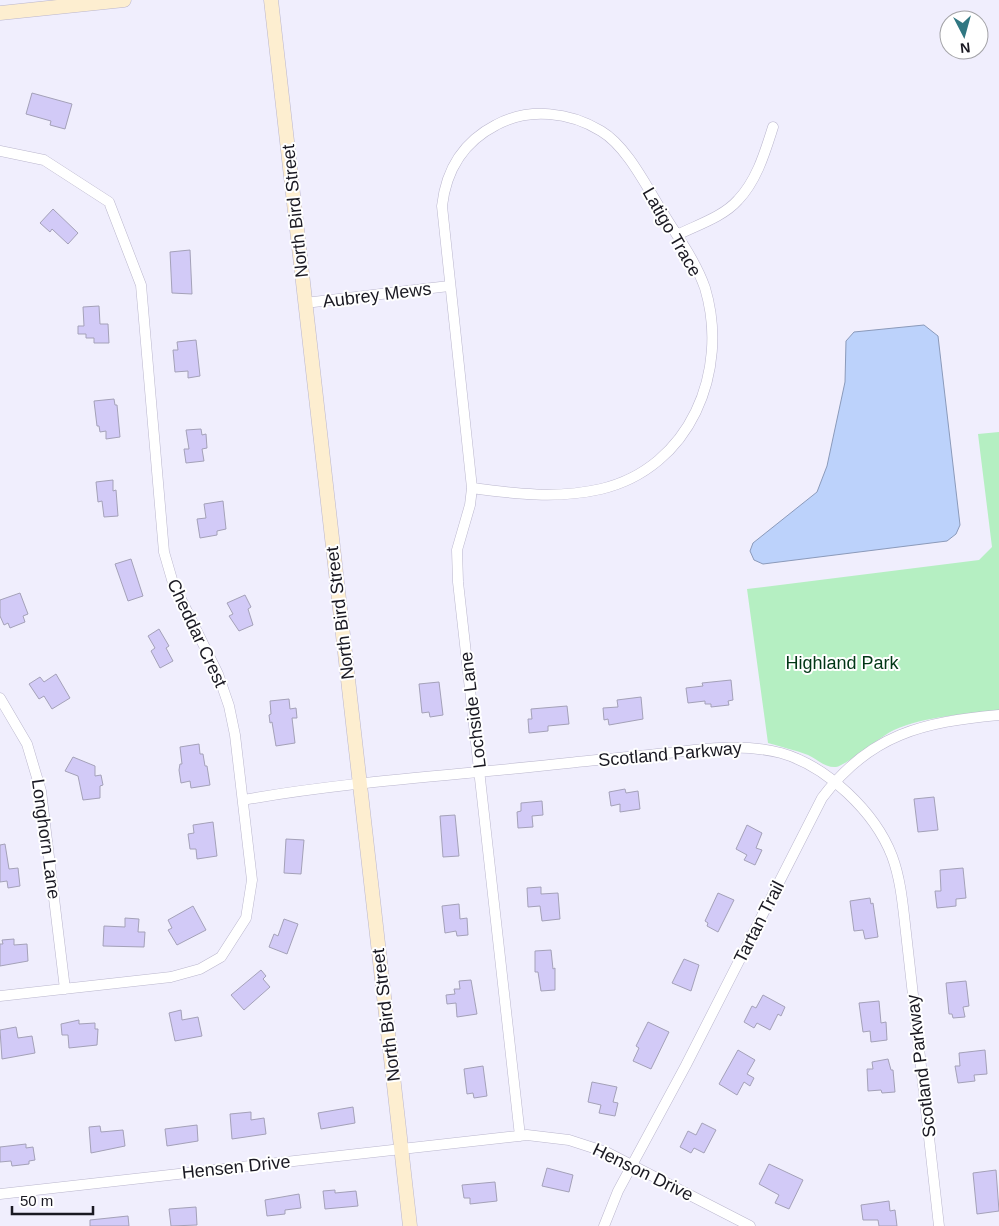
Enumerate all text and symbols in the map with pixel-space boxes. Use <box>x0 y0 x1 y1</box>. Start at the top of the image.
north arrow <box>939 10 989 60</box>
text: N <box>959 39 971 56</box>
street label: North Bird Street <box>278 143 312 279</box>
street label: Latigo Trace <box>639 184 705 280</box>
street label: Aubrey Mews <box>322 278 432 312</box>
street label: North Bird Street <box>322 545 358 681</box>
street label: Cheddar Crest <box>163 576 231 690</box>
street label: Lochside Lane <box>456 651 490 769</box>
park label: Highland Park <box>785 653 900 673</box>
street label: Scotland Parkway <box>597 738 743 770</box>
street label: Longhorn Lane <box>28 778 64 900</box>
street label: Tartan Trail <box>730 878 788 966</box>
street label: North Bird Street <box>368 947 404 1083</box>
street label: Scotland Parkway <box>902 993 940 1139</box>
street label: Henson Drive <box>590 1139 696 1205</box>
street label: Hensen Drive <box>181 1151 291 1183</box>
scale bar <box>12 1184 94 1216</box>
text: 50 m <box>20 1192 53 1209</box>

